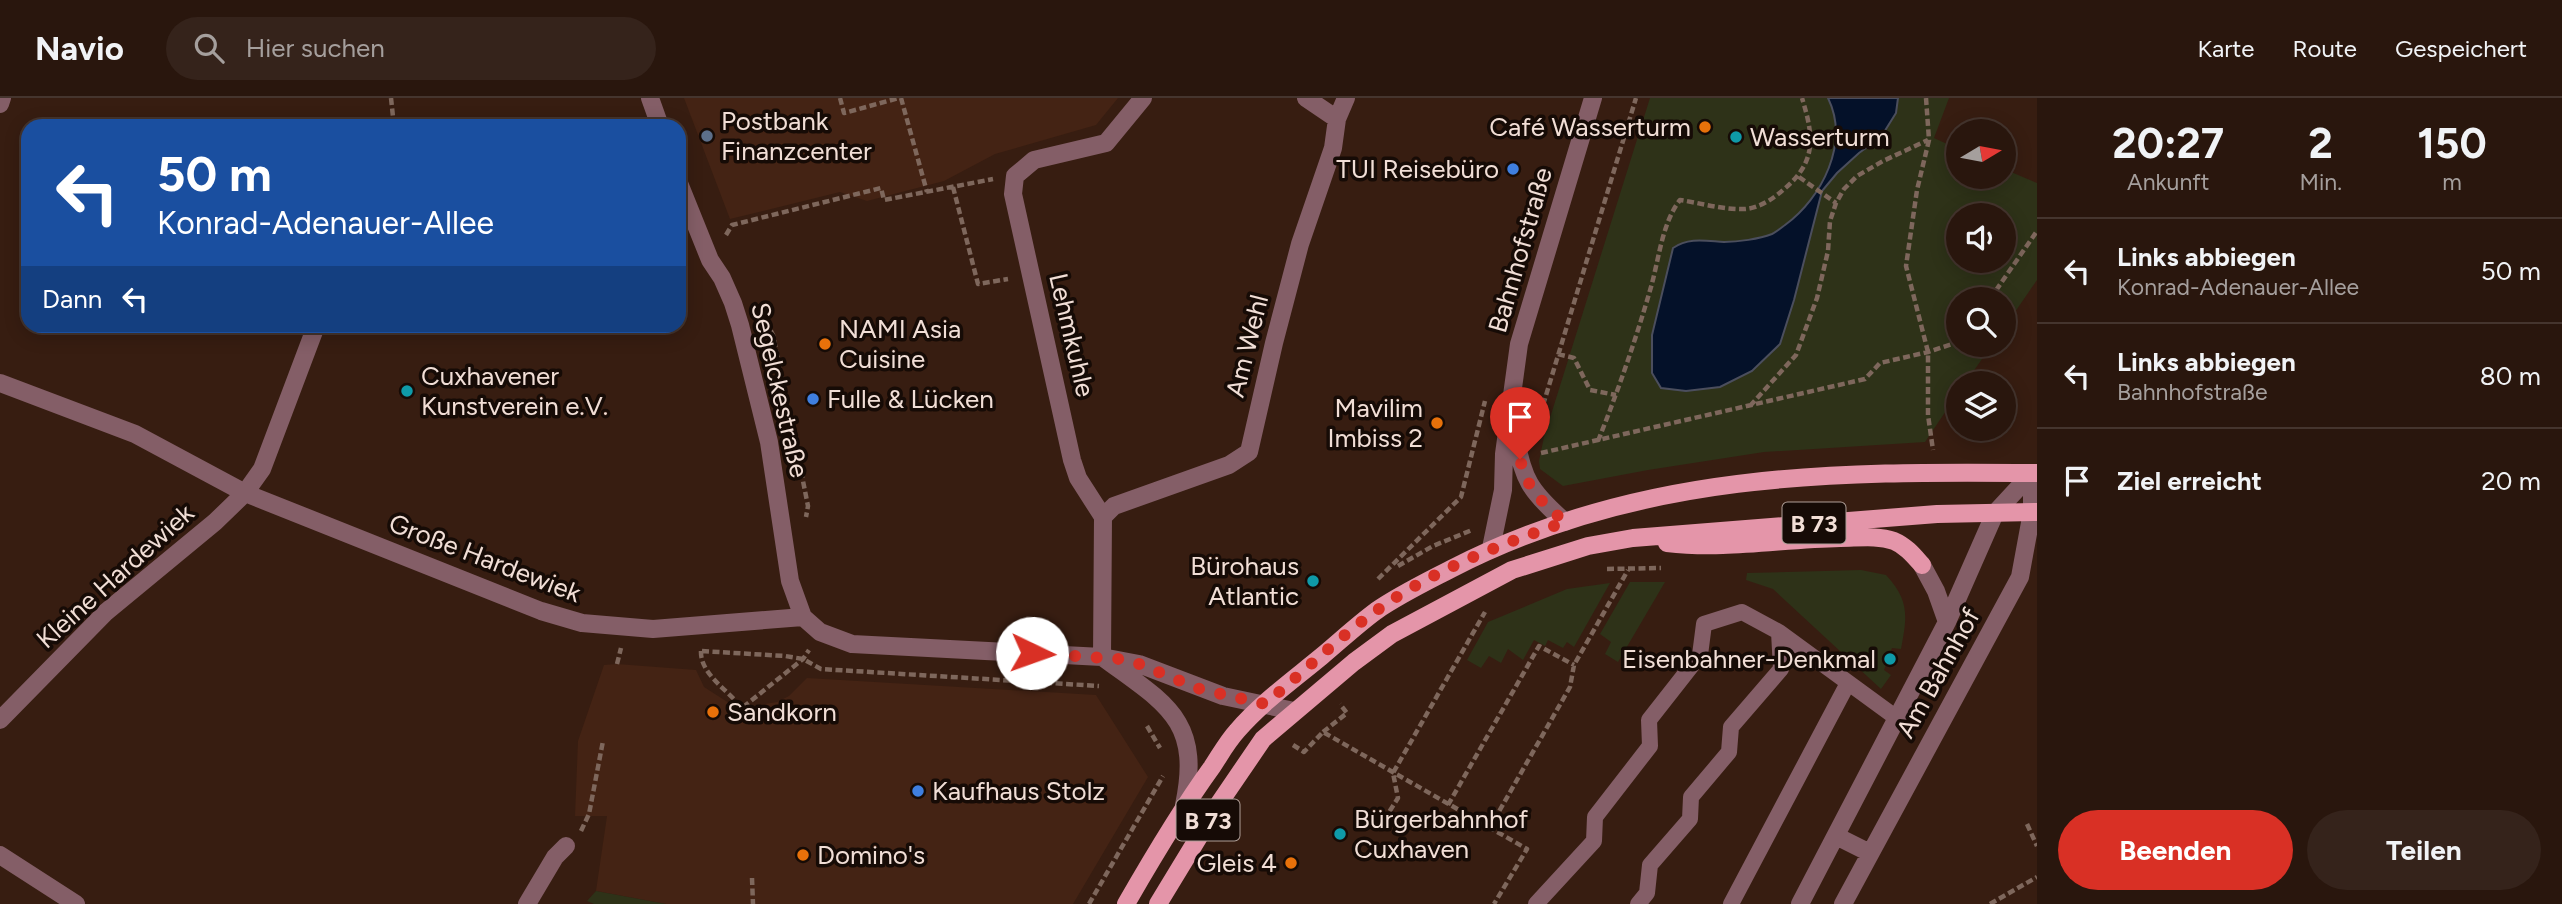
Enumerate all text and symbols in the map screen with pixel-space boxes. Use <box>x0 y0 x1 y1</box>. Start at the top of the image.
search box <box>166 17 656 80</box>
text: Navio <box>35 29 124 68</box>
icon: search <box>190 29 228 67</box>
text: Hier suchen <box>246 32 385 64</box>
text: Karte <box>2198 34 2254 63</box>
text: Route <box>2292 34 2357 63</box>
text: Gespeichert <box>2395 34 2527 63</box>
place label: Postbank Finanzcenter <box>721 105 872 167</box>
place label: Café Wasserturm <box>1489 111 1691 143</box>
text: 20:27 <box>2112 118 2224 169</box>
text: 2 <box>2309 118 2333 169</box>
text: 150 <box>2417 118 2487 169</box>
marker: Café Wasserturm <box>1697 119 1713 135</box>
north arrow <box>1946 119 2016 189</box>
map controls <box>1946 119 2016 441</box>
place label: Wasserturm <box>1750 121 1890 153</box>
marker: Postbank Finanzcenter <box>699 128 715 144</box>
marker: Wasserturm <box>1728 129 1744 145</box>
text: 50 m <box>157 144 272 203</box>
icon: left <box>42 147 133 238</box>
place label: TUI Reisebüro <box>1336 153 1499 185</box>
marker: TUI Reisebüro <box>1505 161 1521 177</box>
street label: Bahnhofstraße <box>1481 164 1559 336</box>
text: Ankunft <box>2127 168 2209 196</box>
text: Min. <box>2300 168 2342 196</box>
text: m <box>2442 168 2462 196</box>
button: sound <box>1946 203 2016 273</box>
text: Konrad-Adenauer-Allee <box>157 204 494 242</box>
text: Links abbiegen <box>2117 241 2296 273</box>
icon: left <box>2058 252 2096 290</box>
text: 50 m <box>2481 255 2541 287</box>
street label: Lehmkuhle <box>1042 270 1102 400</box>
text: Konrad-Adenauer-Allee <box>2117 273 2359 301</box>
icon: left <box>116 280 154 318</box>
text: Dann <box>42 283 102 315</box>
button: search <box>1946 287 2016 357</box>
street label: Am Wehl <box>1219 291 1275 401</box>
street label: Segelckestraße <box>744 299 816 481</box>
place label: NAMI Asia Cuisine <box>839 313 961 375</box>
marker: NAMI Asia Cuisine <box>817 336 833 352</box>
text: Links abbiegen <box>2117 346 2296 378</box>
icon: left <box>2058 357 2096 395</box>
place label: Cuxhavener Kunstverein e.V. <box>421 360 608 422</box>
text: 80 m <box>2480 360 2541 392</box>
button: layers <box>1946 371 2016 441</box>
text: Bahnhofstraße <box>2117 378 2268 406</box>
marker: Cuxhavener Kunstverein e.V. <box>399 383 415 399</box>
place label: Fulle & Lücken <box>827 383 994 415</box>
pin <box>1490 387 1550 459</box>
marker: Fulle & Lücken <box>805 391 821 407</box>
place label: Mavilim Imbiss 2 <box>1327 392 1423 454</box>
icon: arrive <box>1501 398 1539 436</box>
marker: Mavilim Imbiss 2 <box>1429 415 1445 431</box>
icon: arrive <box>2058 462 2096 500</box>
text: Ziel erreicht <box>2117 465 2262 497</box>
text: 20 m <box>2481 465 2541 497</box>
street label: Kleine Hardewiek <box>30 497 201 655</box>
road number: B 73 <box>1783 502 1846 544</box>
street label: Große Hardewiek <box>385 507 586 609</box>
place label: Bürohaus Atlantic <box>1190 550 1299 612</box>
marker: Bürohaus Atlantic <box>1305 573 1321 589</box>
street label: Am Bahnhof <box>1889 602 1987 744</box>
position arrow <box>995 616 1069 690</box>
place label: Eisenbahner-Denkmal <box>1622 643 1876 675</box>
marker: Eisenbahner-Denkmal <box>1882 651 1898 667</box>
place label: Sandkorn <box>727 696 837 728</box>
marker: Sandkorn <box>705 704 721 720</box>
place label: Kaufhaus Stolz <box>932 775 1105 807</box>
marker: Kaufhaus Stolz <box>910 783 926 799</box>
road number: B 73 <box>1176 800 1240 840</box>
place label: Bürgerbahnhof Cuxhaven <box>1354 803 1529 865</box>
button: Beenden <box>2058 810 2293 890</box>
button: Teilen <box>2307 810 2541 890</box>
marker: Bürgerbahnhof Cuxhaven <box>1332 826 1348 842</box>
place label: Domino's <box>817 839 925 871</box>
marker: Domino's <box>795 847 811 863</box>
place label: Gleis 4 <box>1197 847 1277 879</box>
marker: Gleis 4 <box>1283 855 1299 871</box>

